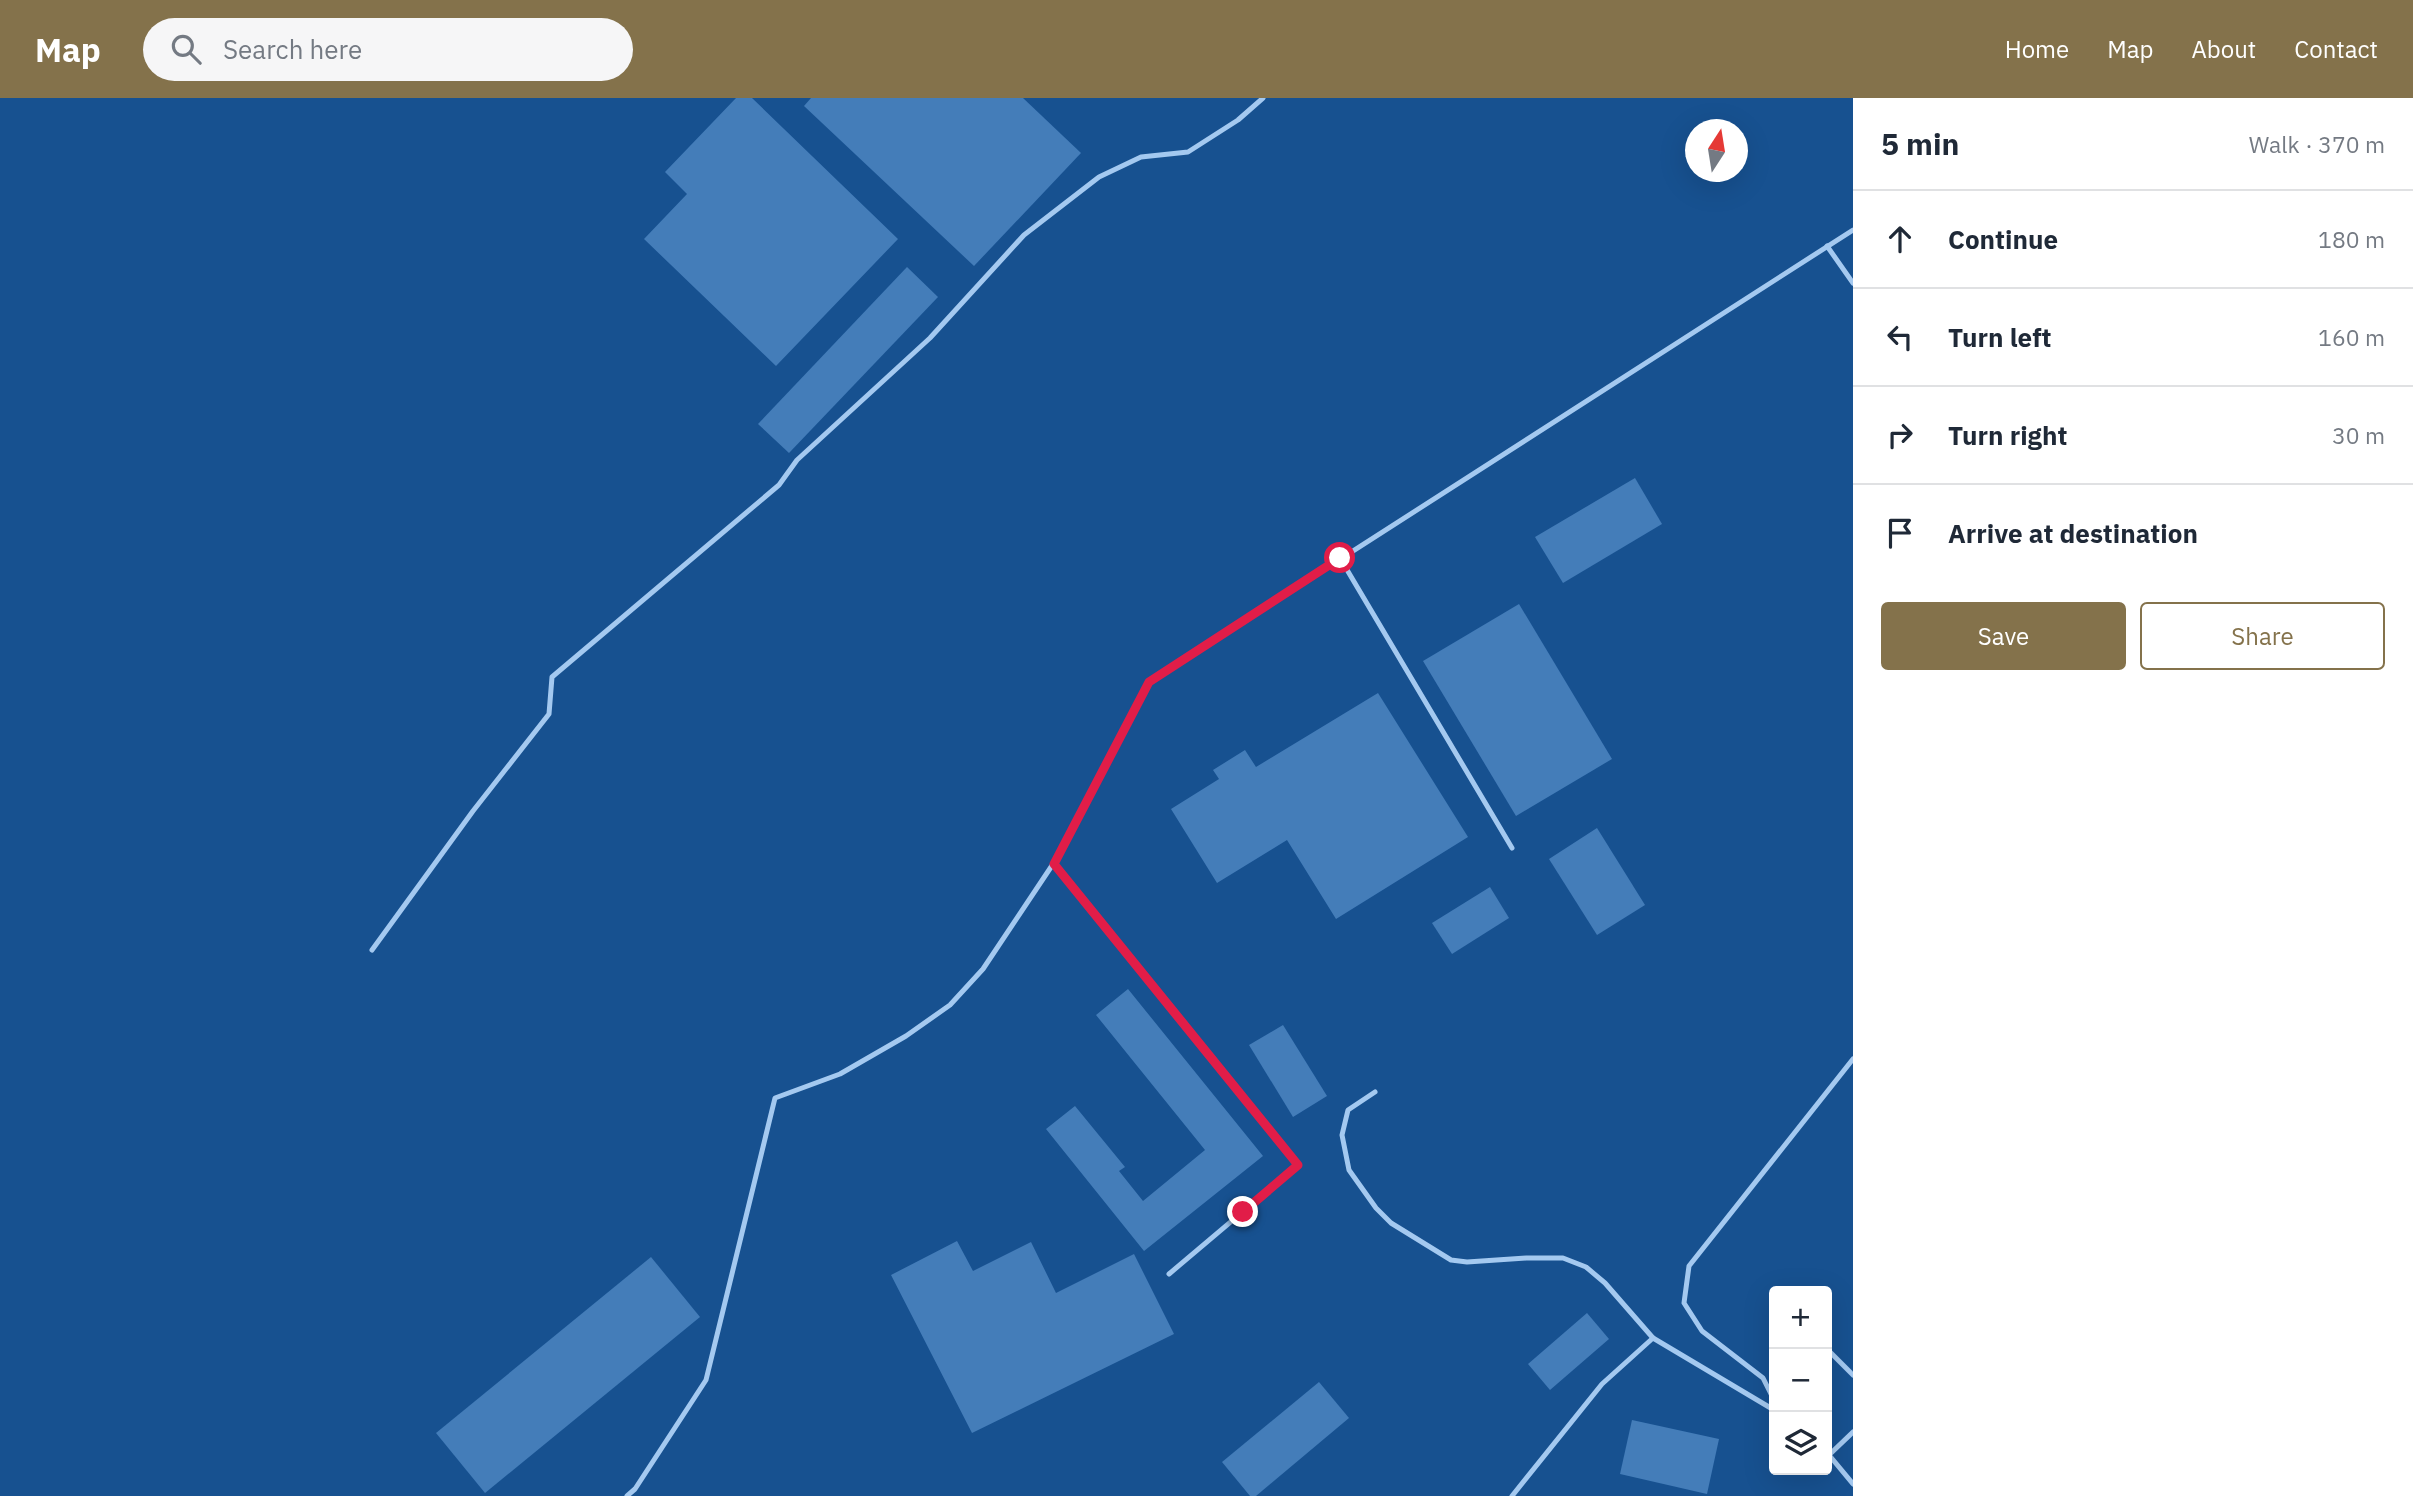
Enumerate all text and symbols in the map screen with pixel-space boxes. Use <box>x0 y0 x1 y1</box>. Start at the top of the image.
search box <box>143 18 633 81</box>
text: Map <box>35 28 101 71</box>
icon: search <box>167 30 205 68</box>
text: Search here <box>223 32 362 66</box>
text: Home <box>2005 33 2069 65</box>
text: Map <box>2107 33 2153 65</box>
text: About <box>2191 33 2256 65</box>
text: Contact <box>2294 33 2378 65</box>
north arrow <box>1685 119 1748 182</box>
text: 5 min <box>1881 124 1959 163</box>
text: Walk · 370 m <box>2249 129 2385 159</box>
icon: ahead <box>1881 220 1919 258</box>
text: Continue <box>1948 222 2058 256</box>
text: 180 m <box>2318 224 2385 254</box>
icon: left <box>1881 318 1919 356</box>
text: Turn left <box>1948 320 2051 354</box>
text: 160 m <box>2318 322 2385 352</box>
icon: right <box>1881 416 1919 454</box>
text: Turn right <box>1948 418 2067 452</box>
text: 30 m <box>2332 420 2385 450</box>
icon: arrive <box>1881 514 1919 552</box>
text: Arrive at destination <box>1948 516 2198 550</box>
route start <box>1324 542 1355 573</box>
button: Save <box>1881 602 2126 670</box>
button: Share <box>2140 602 2385 670</box>
route end <box>1227 1196 1258 1227</box>
map controls <box>1769 1286 1832 1475</box>
button: + <box>1769 1286 1832 1349</box>
button: − <box>1769 1349 1832 1412</box>
button: layers <box>1769 1412 1832 1475</box>

